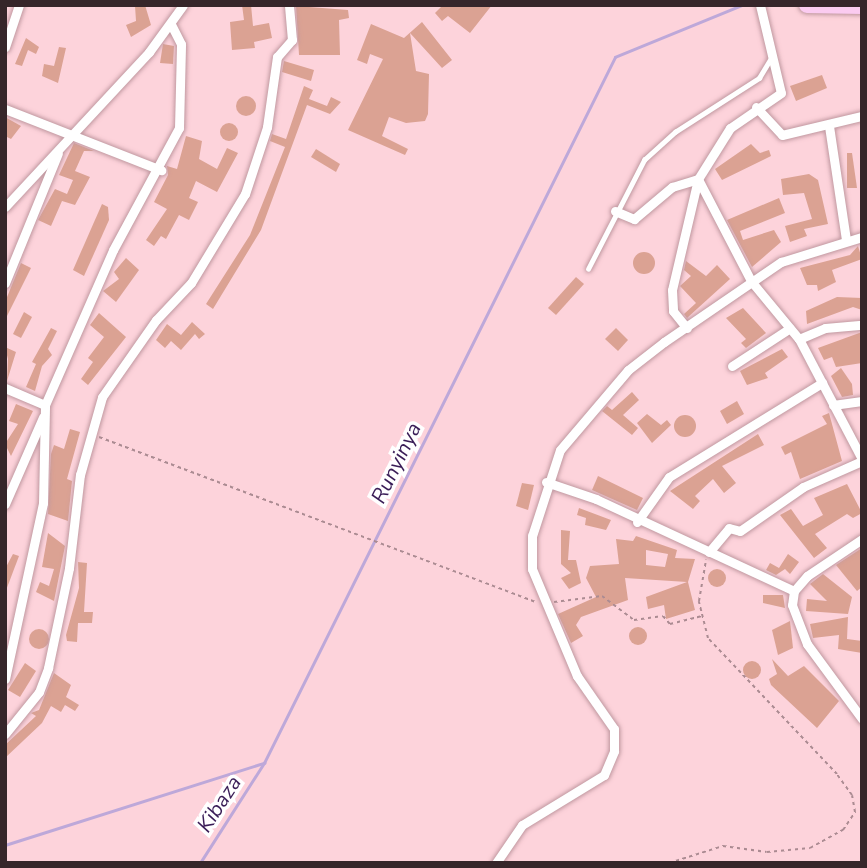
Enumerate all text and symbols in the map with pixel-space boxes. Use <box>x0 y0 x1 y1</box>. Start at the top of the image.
water label: Runyinya <box>366 418 426 508</box>
water label: Kibaza <box>192 771 246 837</box>

